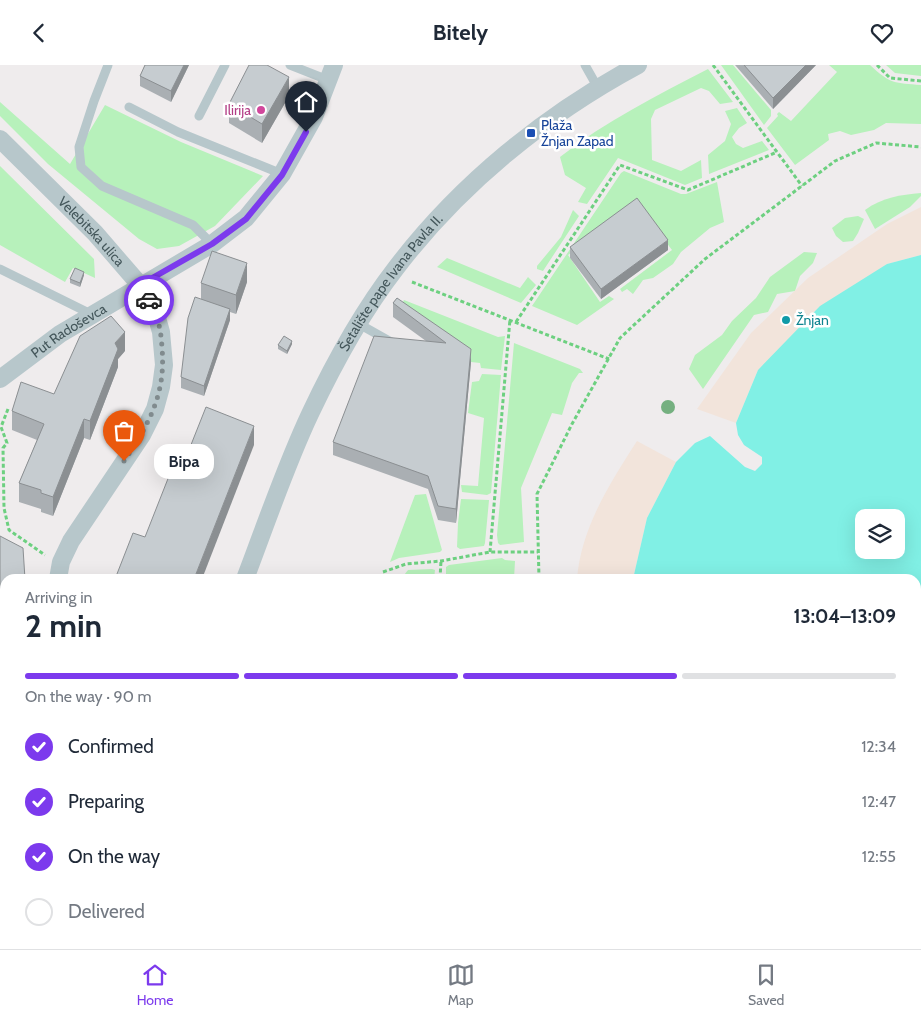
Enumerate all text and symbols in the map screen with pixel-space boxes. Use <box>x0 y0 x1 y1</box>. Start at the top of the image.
icon: back <box>25 19 53 47</box>
text: Bitely <box>433 19 488 46</box>
icon: heart <box>868 19 896 47</box>
pin <box>285 81 327 132</box>
icon: home <box>292 88 320 116</box>
place label: Ilirija <box>224 101 251 119</box>
marker: Ilirija <box>255 104 267 116</box>
place label: Plaža Žnjan Zapad <box>541 116 613 150</box>
marker: Plaža Žnjan Zapad <box>525 127 537 139</box>
street label: Velebitska ulica <box>54 193 129 270</box>
street label: Šetalište pape Ivana Pavla II. <box>335 210 446 355</box>
courier <box>124 275 174 325</box>
icon: car <box>135 286 163 314</box>
street label: Put Radoševca <box>27 299 110 362</box>
place label: Žnjan <box>796 311 829 329</box>
marker: Žnjan <box>780 314 792 326</box>
pin <box>103 410 145 461</box>
icon: bag <box>110 417 138 445</box>
callout: Bipa <box>154 443 214 479</box>
text: Bipa <box>169 452 199 471</box>
map controls <box>855 509 905 559</box>
button: layers <box>855 509 905 559</box>
text: Arriving in <box>25 588 92 607</box>
text: 13:04–13:09 <box>793 605 896 628</box>
text: 2 min <box>25 606 102 645</box>
text: On the way · 90 m <box>25 687 151 706</box>
icon: check <box>25 733 53 761</box>
text: Confirmed <box>68 735 154 758</box>
text: 12:34 <box>861 737 896 756</box>
icon: check <box>25 788 53 816</box>
text: Preparing <box>68 790 144 813</box>
text: 12:47 <box>862 792 896 811</box>
icon: check <box>25 843 53 871</box>
text: On the way <box>68 845 160 868</box>
text: 12:55 <box>862 847 896 866</box>
text: Delivered <box>68 900 145 923</box>
tab: Home <box>137 961 173 1009</box>
tab: Map <box>447 961 475 1009</box>
tab: Saved <box>748 961 784 1009</box>

